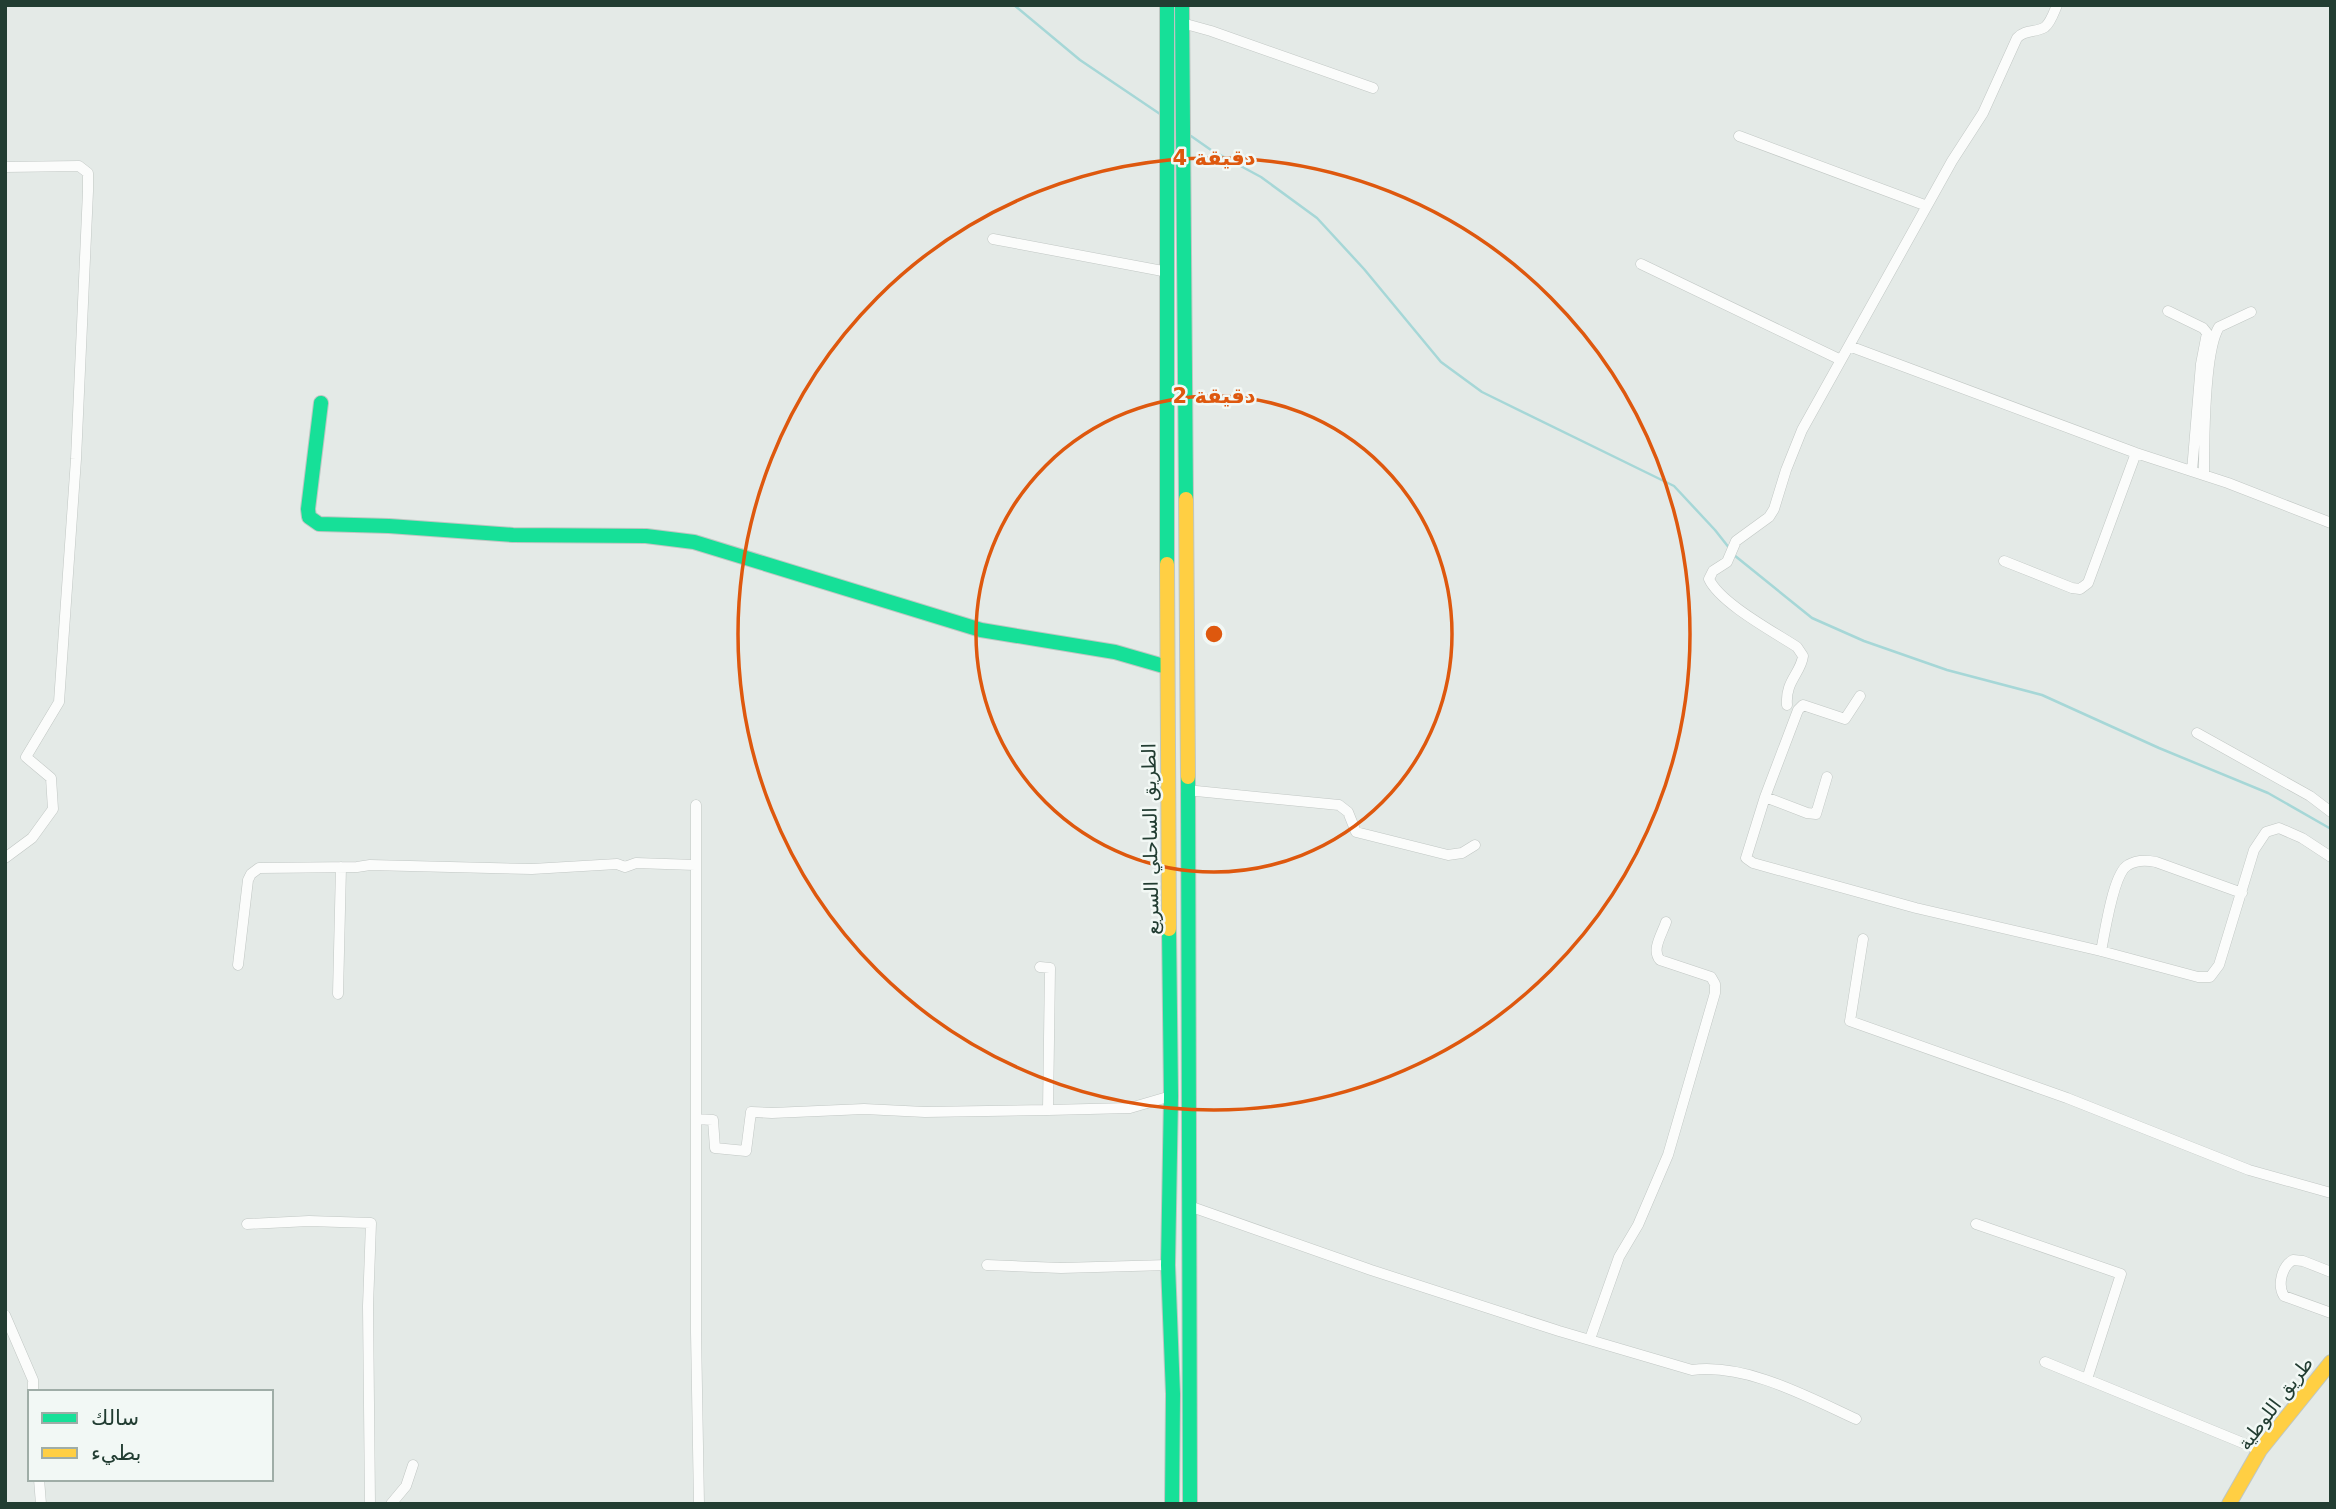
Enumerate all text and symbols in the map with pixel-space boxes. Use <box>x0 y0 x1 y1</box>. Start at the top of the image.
text: 4 دقيقة <box>1173 146 1256 170</box>
text: 2 دقيقة <box>1173 384 1256 408</box>
centre of rings <box>1202 622 1226 646</box>
street label: الطريق الساحلي السريع <box>1137 743 1164 935</box>
street label: طريق اللوطية <box>2233 1352 2318 1455</box>
legend <box>28 1390 273 1481</box>
text: سالك <box>91 1406 139 1430</box>
text: بطيء <box>91 1441 141 1465</box>

